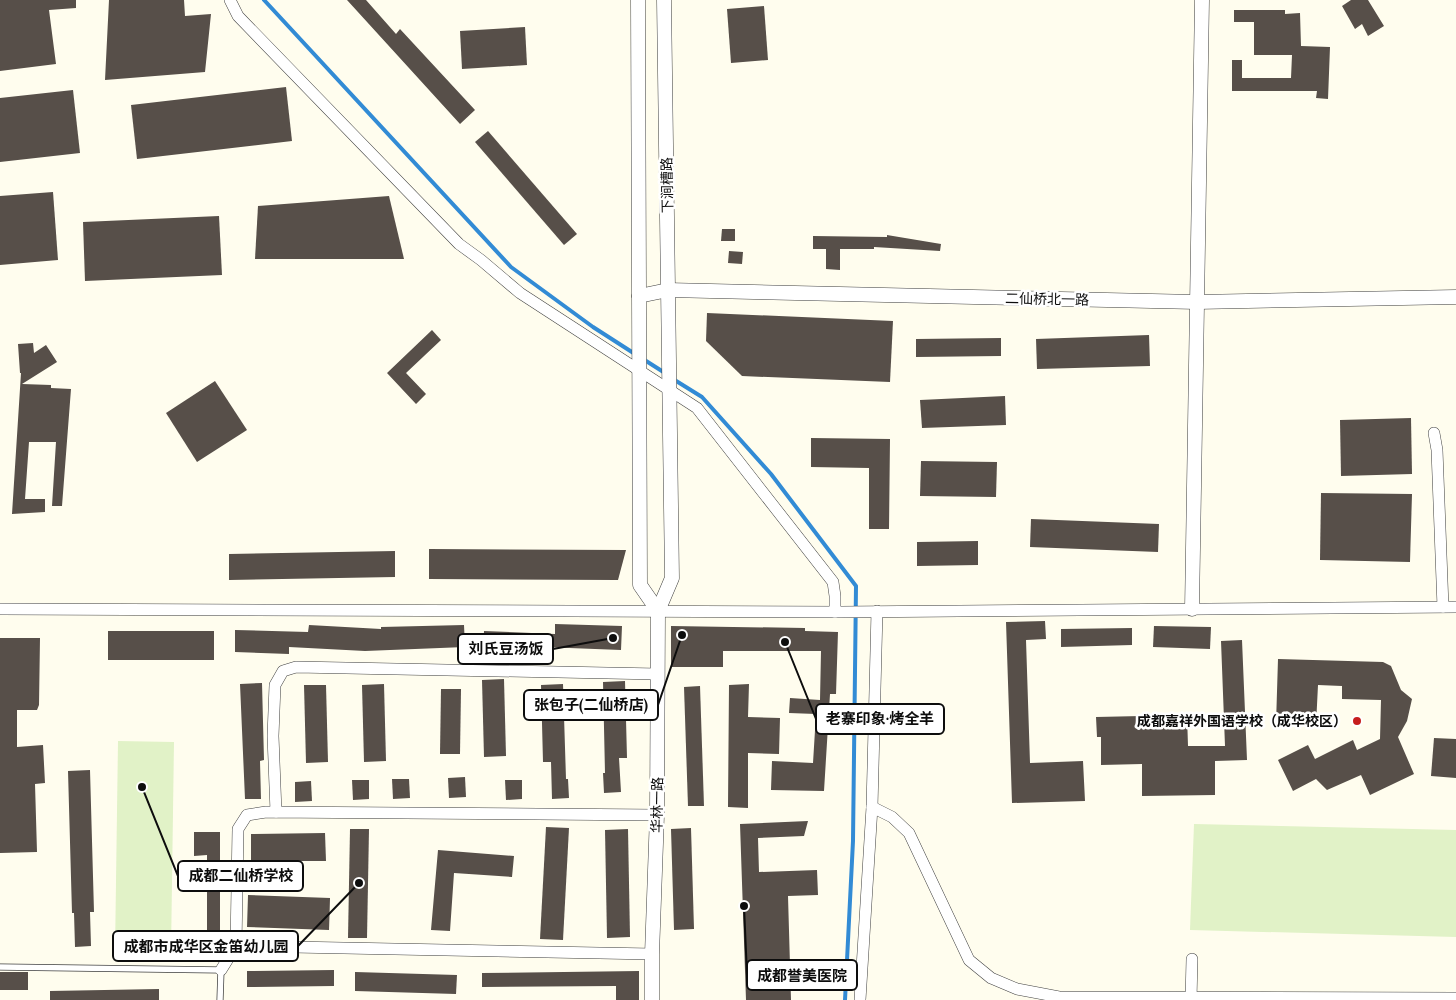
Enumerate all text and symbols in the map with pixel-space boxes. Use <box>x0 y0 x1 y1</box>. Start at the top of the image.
street label: 下涧槽路 <box>658 157 676 213</box>
street label: 二仙桥北一路 <box>1005 289 1089 309</box>
callout: 刘氏豆汤饭 <box>458 634 553 664</box>
text: 刘氏豆汤饭 <box>468 639 544 658</box>
callout: 张包子(二仙桥店) <box>524 690 658 720</box>
text: 张包子(二仙桥店) <box>534 695 648 715</box>
callout: 老寨印象·烤全羊 <box>816 704 944 734</box>
text: 老寨印象·烤全羊 <box>826 709 934 728</box>
place label: 成都嘉祥外国语学校（成华校区） <box>1137 712 1347 730</box>
marker: 成都嘉祥外国语学校（成华校区） <box>1351 715 1363 727</box>
street label: 华林一路 <box>648 777 666 833</box>
callout: 成都二仙桥学校 <box>178 861 303 891</box>
text: 成都二仙桥学校 <box>188 866 294 885</box>
callout: 成都市成华区金笛幼儿园 <box>113 931 298 961</box>
text: 成都市成华区金笛幼儿园 <box>123 937 289 956</box>
callout: 成都誉美医院 <box>747 960 857 990</box>
text: 成都誉美医院 <box>757 966 847 985</box>

